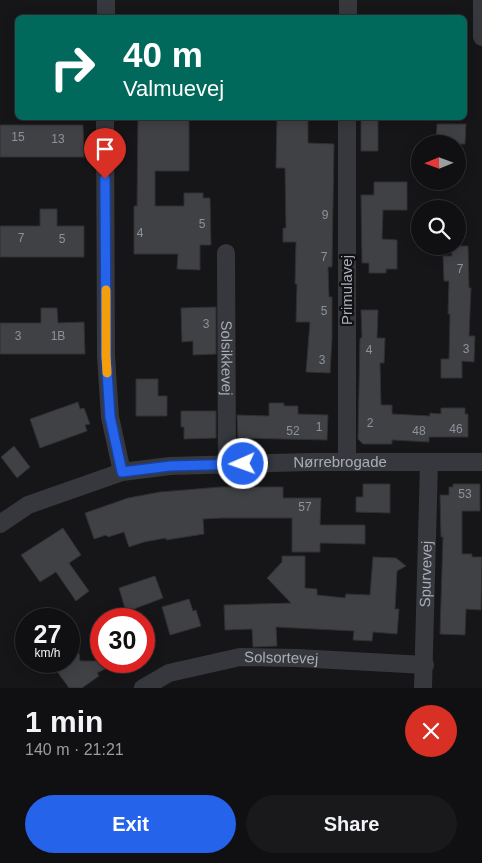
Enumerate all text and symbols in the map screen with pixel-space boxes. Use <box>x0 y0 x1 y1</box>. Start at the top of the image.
icon: right <box>40 35 105 100</box>
text: 40 m <box>123 35 203 74</box>
text: Valmuevej <box>123 76 224 101</box>
pin <box>84 128 126 179</box>
house number: 15 <box>11 130 25 144</box>
house number: 13 <box>51 132 65 146</box>
icon: arrive <box>91 135 119 163</box>
north arrow <box>411 135 466 190</box>
map controls <box>411 135 466 255</box>
button: search <box>411 200 466 255</box>
house number: 9 <box>322 208 329 222</box>
house number: 5 <box>199 217 206 231</box>
house number: 4 <box>137 226 144 240</box>
house number: 7 <box>18 231 25 245</box>
house number: 5 <box>59 232 66 246</box>
house number: 7 <box>321 250 328 264</box>
street label: Primulavej <box>338 255 355 325</box>
house number: 7 <box>457 262 464 276</box>
house number: 5 <box>321 304 328 318</box>
house number: 3 <box>203 317 210 331</box>
street label: Solsikkevej <box>218 320 236 396</box>
house number: 3 <box>15 329 22 343</box>
house number: 1B <box>51 329 65 343</box>
house number: 3 <box>463 342 470 356</box>
house number: 4 <box>366 343 373 357</box>
house number: 3 <box>319 353 326 367</box>
house number: 2 <box>367 416 374 430</box>
house number: 1 <box>316 420 323 434</box>
house number: 46 <box>449 422 463 436</box>
house number: 52 <box>286 424 300 438</box>
house number: 48 <box>412 424 426 438</box>
position arrow <box>216 437 268 489</box>
street label: Nørrebrogade <box>293 453 387 470</box>
house number: 53 <box>458 487 472 501</box>
house number: 57 <box>298 500 312 514</box>
street label: Spurvevej <box>416 540 435 608</box>
speed limit sign: 30 <box>90 608 155 673</box>
text: 27 <box>34 620 61 648</box>
text: km/h <box>34 646 61 660</box>
street label: Solsortevej <box>244 648 319 667</box>
text: 1 min <box>25 705 103 738</box>
button: close <box>405 705 457 757</box>
text: 140 m · 21:21 <box>25 741 124 758</box>
button: Exit <box>25 795 236 853</box>
button: Share <box>246 795 457 853</box>

